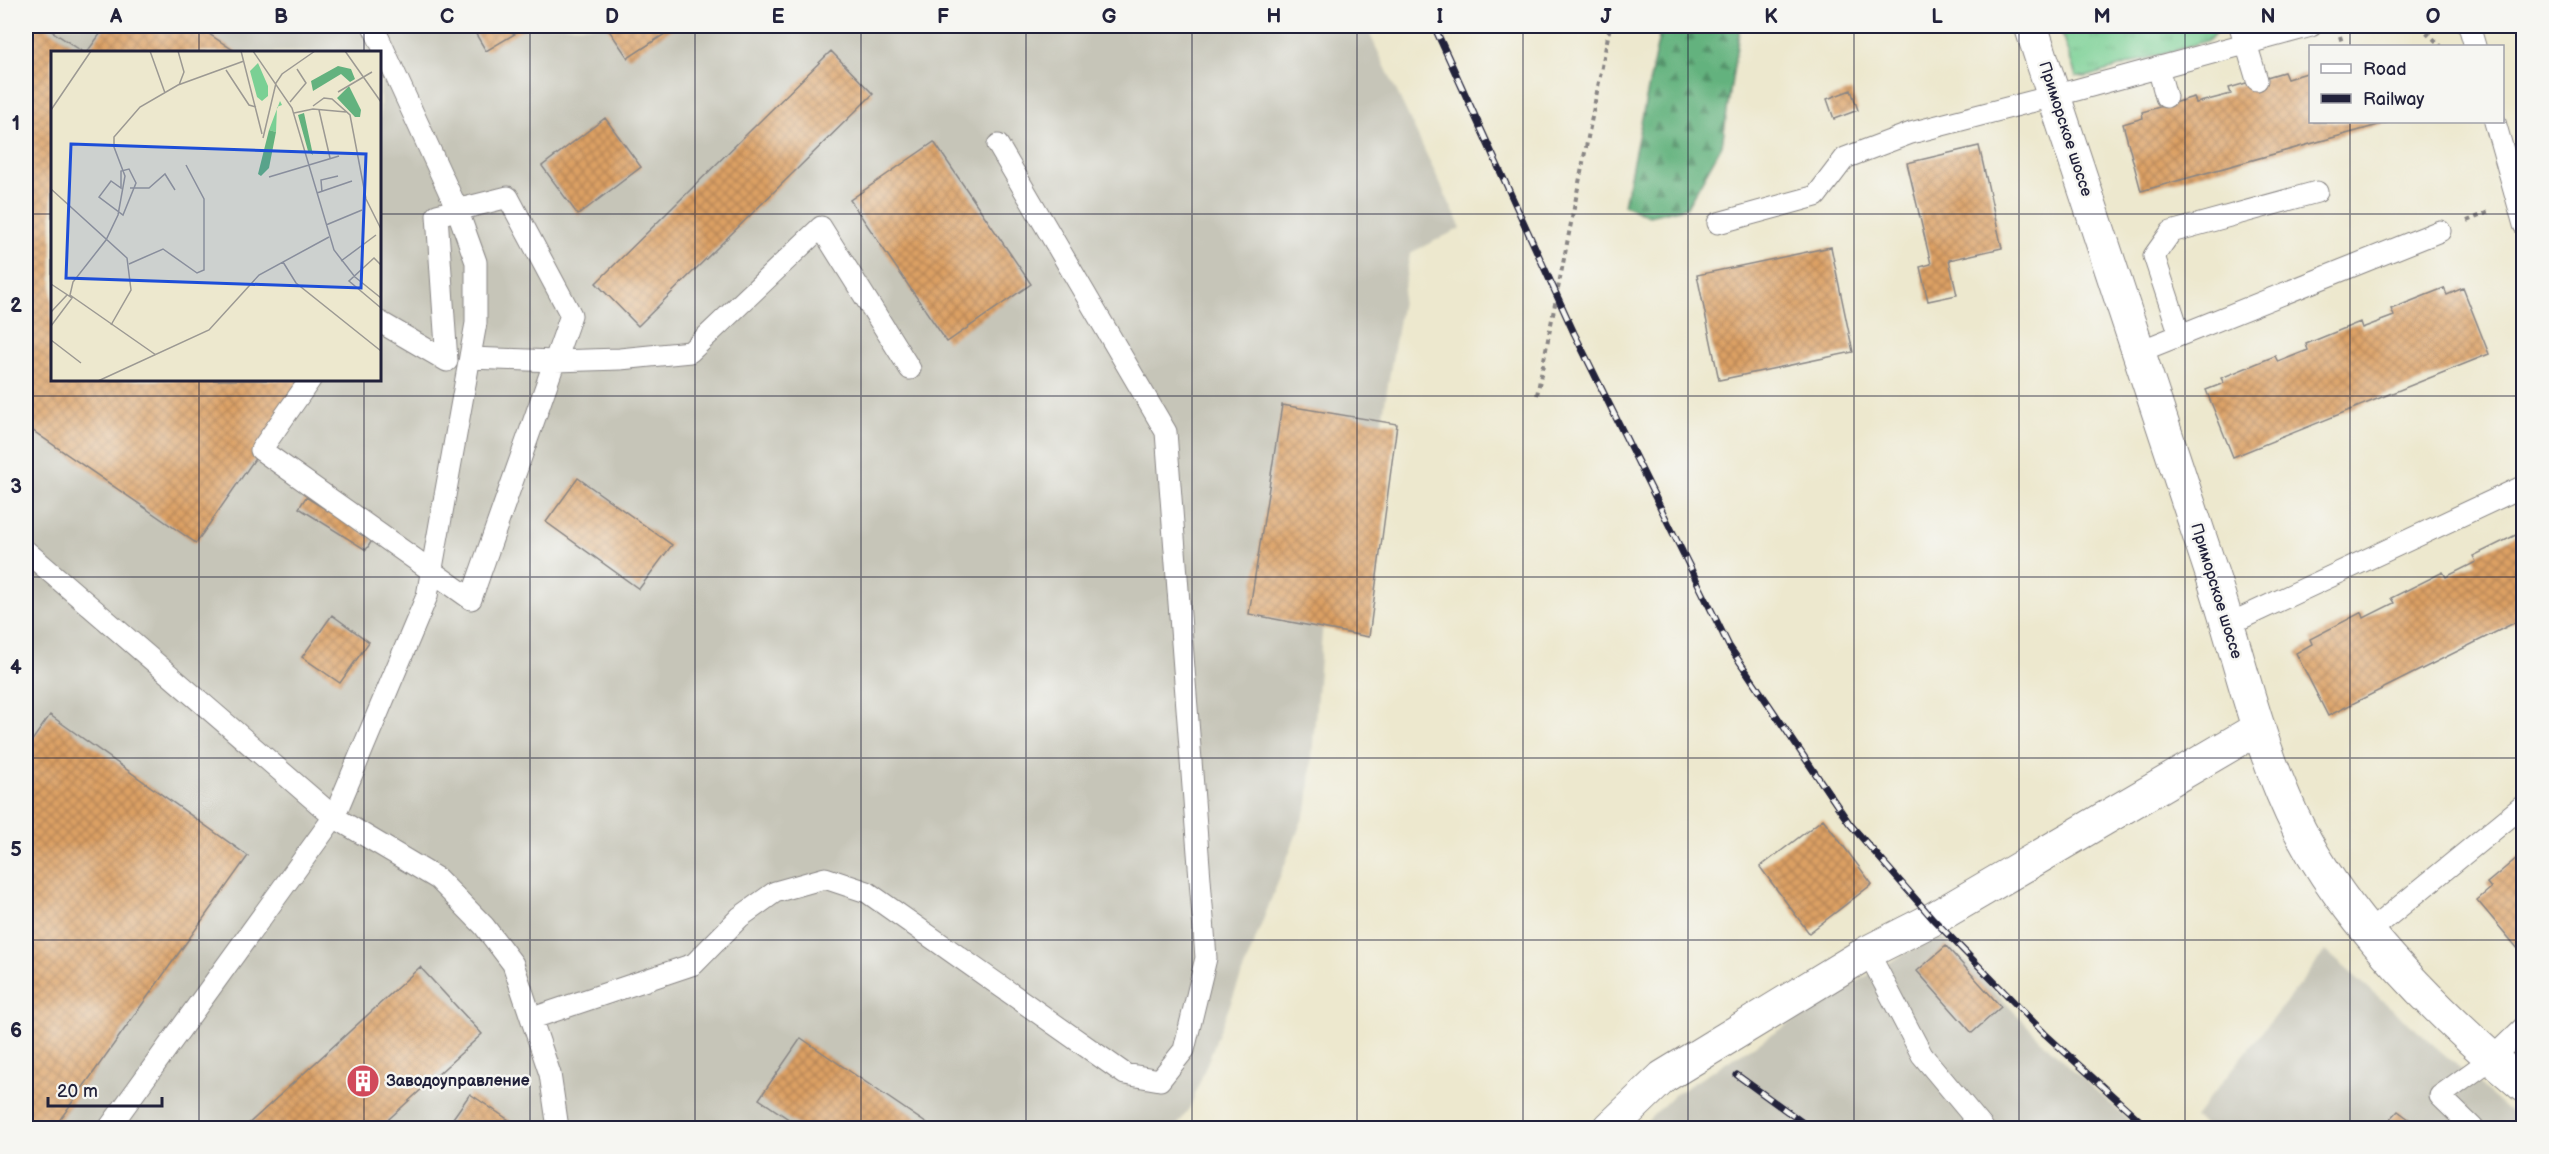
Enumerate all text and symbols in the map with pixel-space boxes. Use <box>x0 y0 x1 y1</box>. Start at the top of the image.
text: A <box>109 5 123 29</box>
text: B <box>274 5 288 29</box>
text: C <box>440 5 454 29</box>
text: D <box>605 5 619 29</box>
text: E <box>772 5 785 29</box>
text: F <box>937 5 949 29</box>
text: G <box>1102 5 1117 29</box>
text: H <box>1267 5 1281 29</box>
text: I <box>1437 5 1443 29</box>
text: J <box>1601 5 1613 29</box>
text: K <box>1764 5 1778 29</box>
text: L <box>1931 5 1943 29</box>
text: M <box>2093 5 2111 29</box>
text: N <box>2260 5 2276 29</box>
text: O <box>2426 5 2441 29</box>
legend <box>2309 45 2504 123</box>
inset map <box>51 51 381 381</box>
street label: Приморское шоссе <box>2034 59 2096 199</box>
text: Road <box>2363 59 2407 80</box>
text: Railway <box>2363 89 2425 110</box>
text: 1 <box>12 112 20 136</box>
text: 2 <box>10 294 22 318</box>
text: 3 <box>10 475 22 499</box>
street label: Приморское шоссе <box>2186 521 2246 661</box>
text: 4 <box>10 656 22 680</box>
text: 5 <box>10 838 22 862</box>
text: 6 <box>10 1019 22 1043</box>
building icon: Заводоуправление <box>345 1063 381 1099</box>
scale bar <box>48 1070 162 1108</box>
place label: Заводоуправление <box>386 1072 530 1091</box>
text: 20 m <box>57 1081 98 1102</box>

